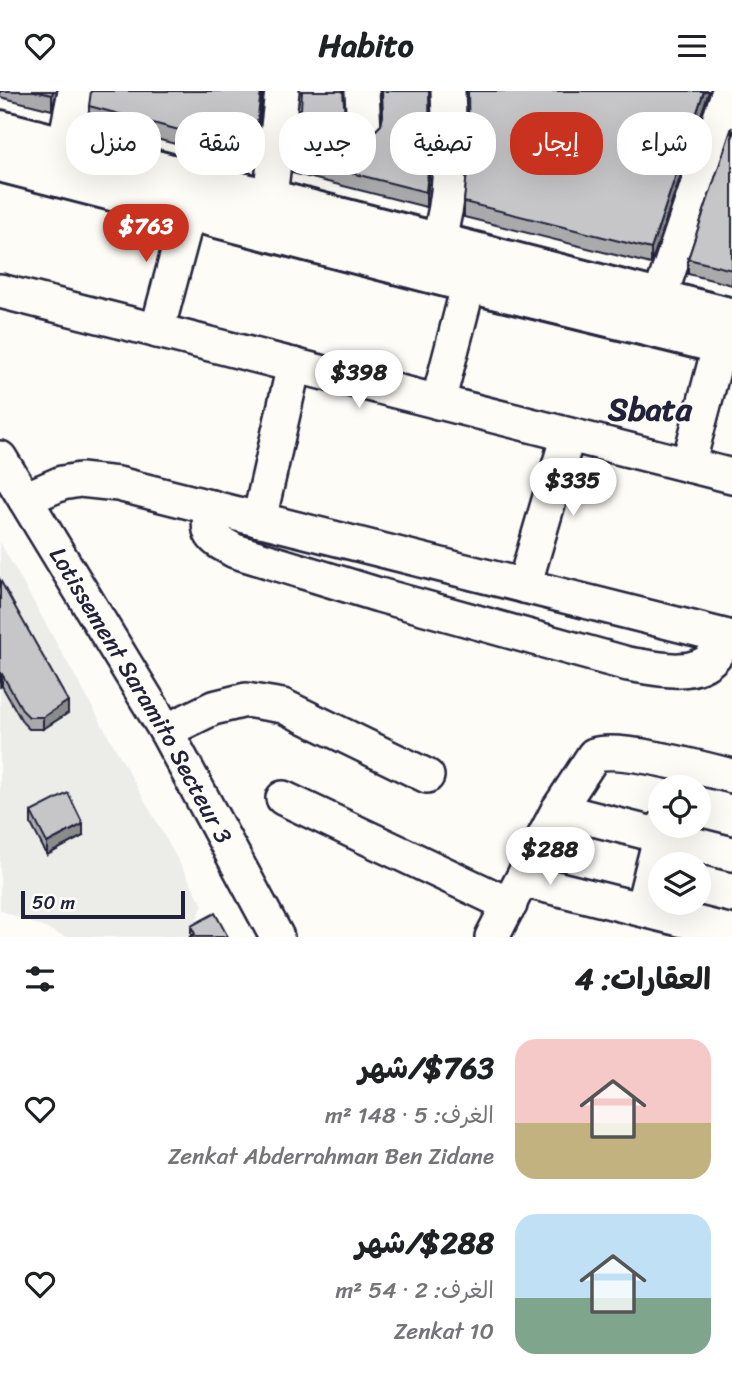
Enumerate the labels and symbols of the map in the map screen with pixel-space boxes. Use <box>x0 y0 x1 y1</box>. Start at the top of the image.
pin: $763 <box>105 205 187 264</box>
pin: $398 <box>318 351 400 410</box>
district label: Sbata <box>607 381 693 438</box>
pin: $335 <box>532 459 614 518</box>
street label: Lotissement Saramito Secteur 3 <box>38 538 244 852</box>
pin: $288 <box>509 827 591 887</box>
scale bar <box>21 888 186 920</box>

